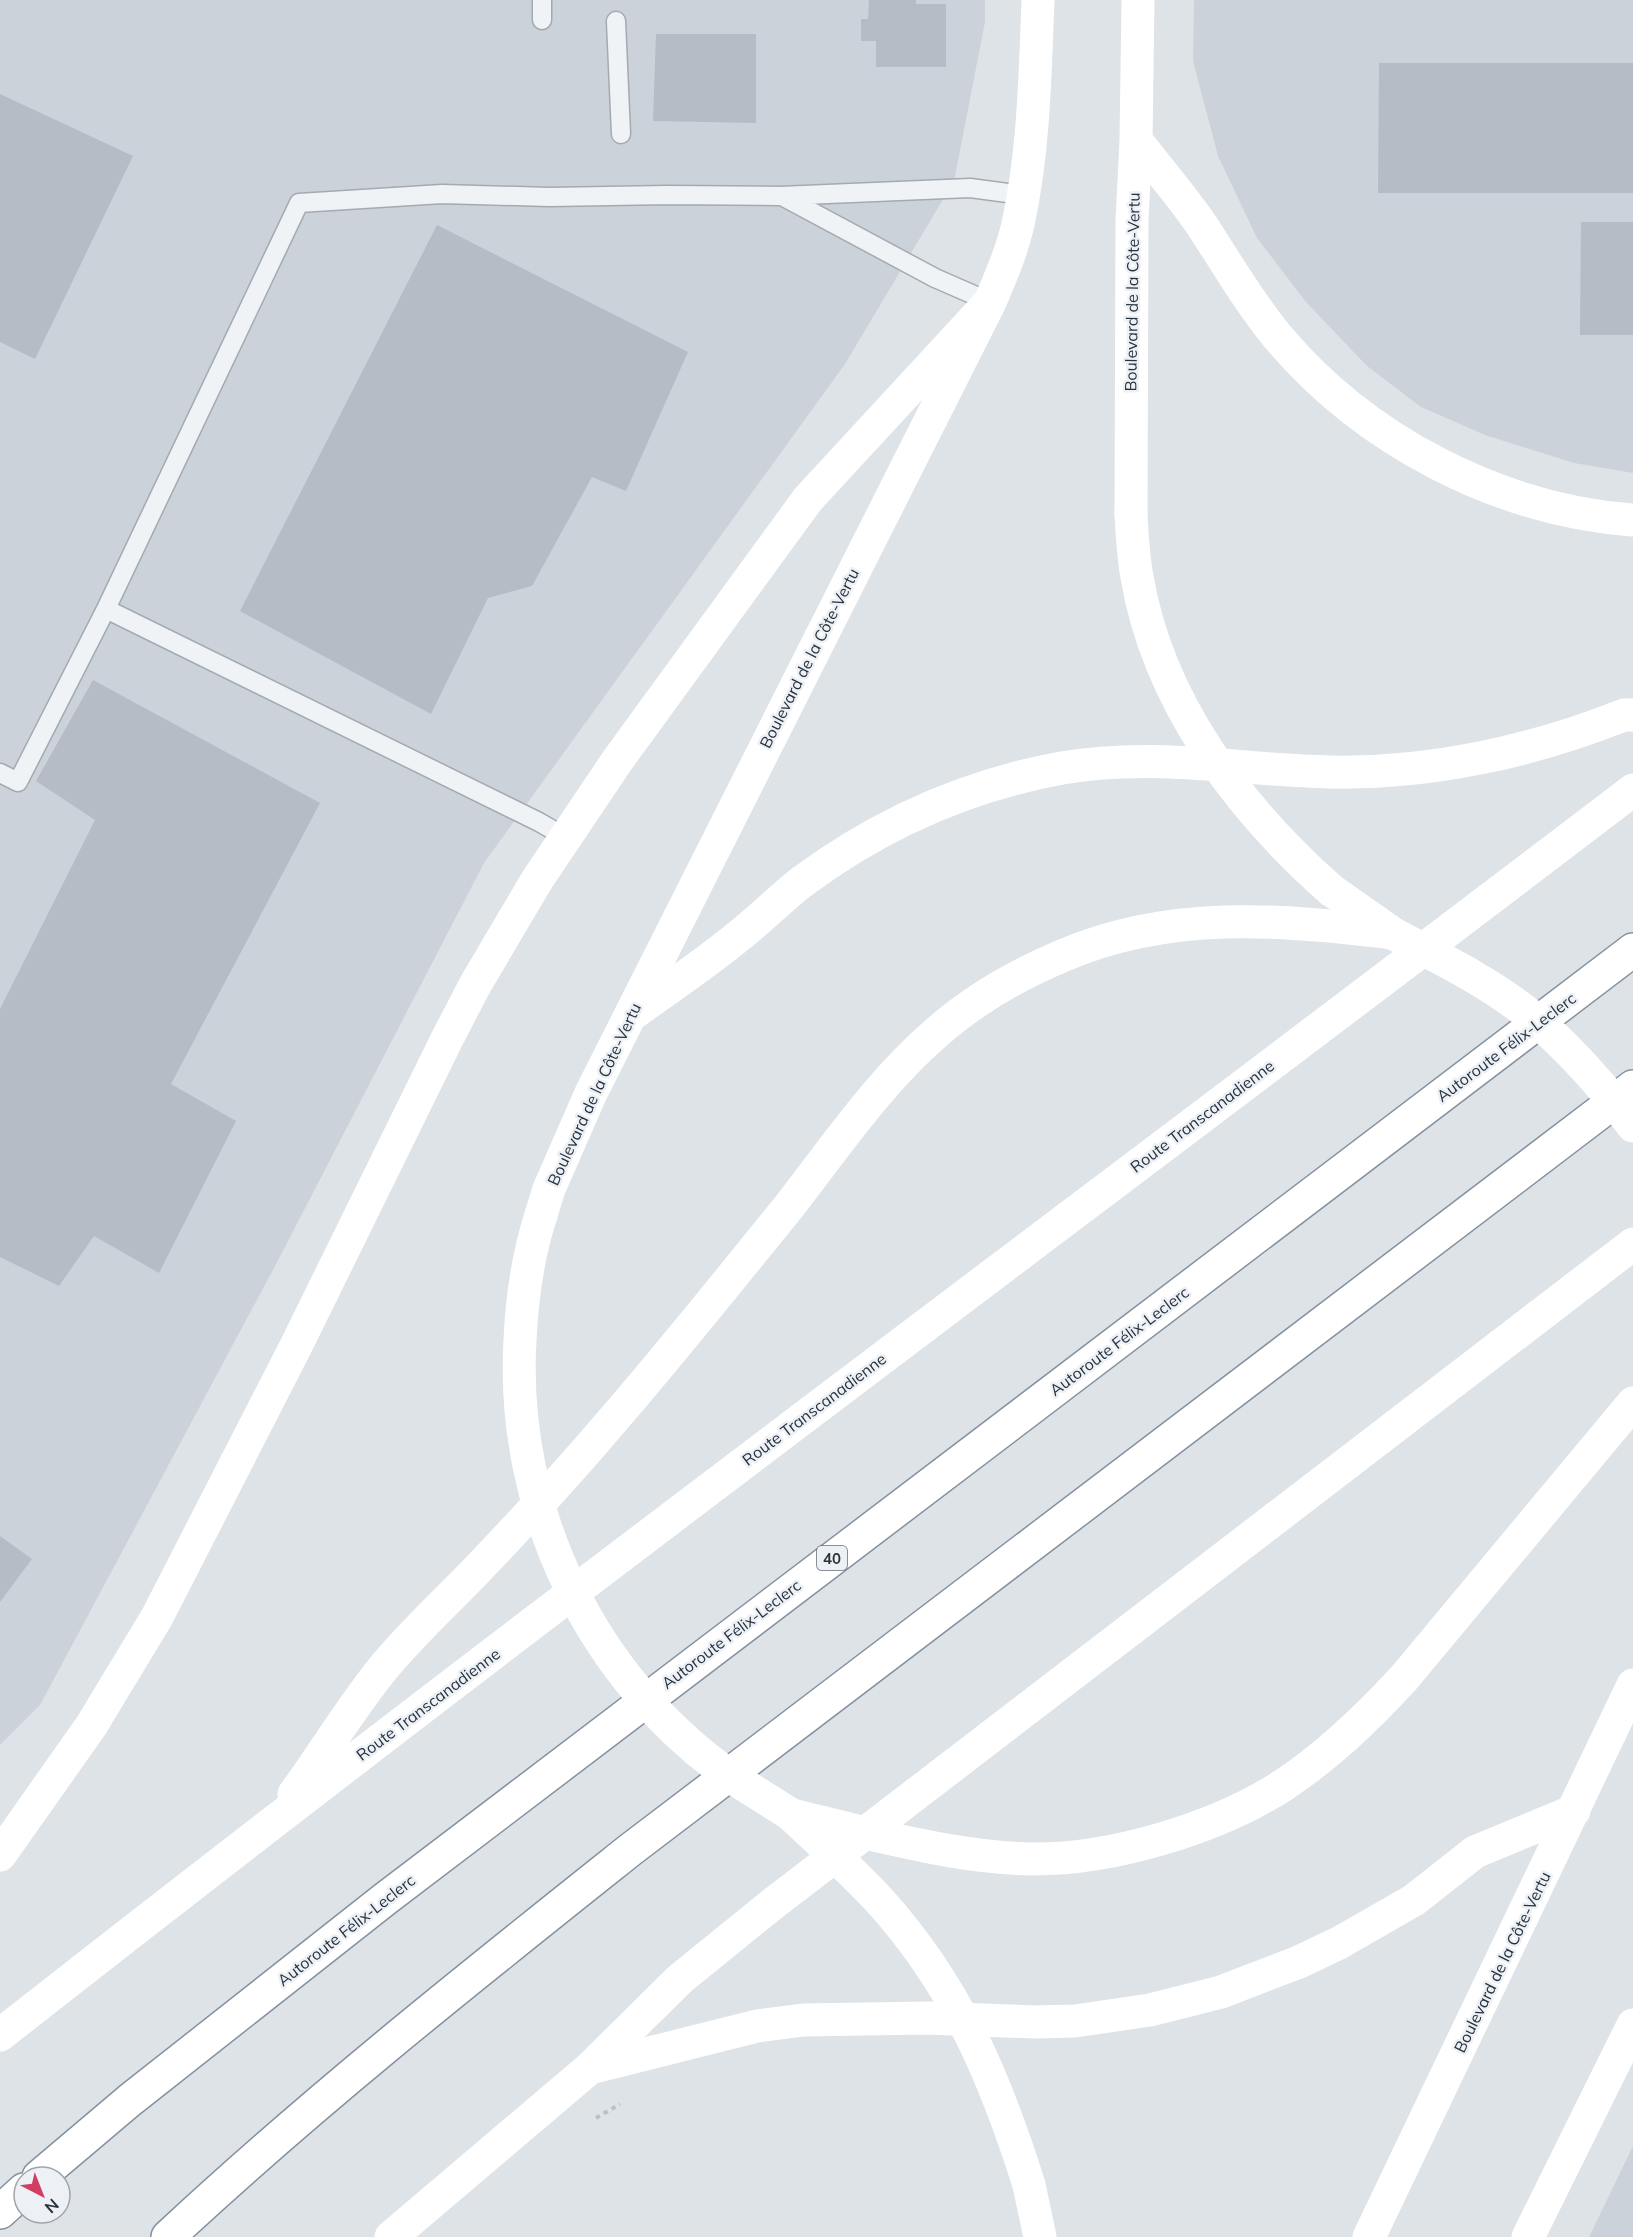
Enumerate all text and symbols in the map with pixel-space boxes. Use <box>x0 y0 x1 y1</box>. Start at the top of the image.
street label: Boulevard de la Côte-Vertu <box>1120 192 1144 392</box>
street label: Boulevard de la Côte-Vertu <box>755 565 863 751</box>
street label: Autoroute Félix-Leclerc <box>1432 988 1580 1106</box>
street label: Boulevard de la Côte-Vertu <box>543 1000 645 1188</box>
street label: Route Transcanadienne <box>1126 1055 1278 1177</box>
street label: Autoroute Félix-Leclerc <box>1045 1282 1193 1400</box>
street label: Route Transcanadienne <box>738 1348 890 1470</box>
road number: 40 <box>817 1546 847 1570</box>
street label: Autoroute Félix-Leclerc <box>657 1575 805 1693</box>
street label: Route Transcanadienne <box>352 1643 504 1765</box>
street label: Boulevard de la Côte-Vertu <box>1449 1868 1555 2056</box>
street label: Autoroute Félix-Leclerc <box>273 1870 419 1990</box>
north arrow <box>12 2165 72 2225</box>
text: N <box>41 2195 63 2218</box>

